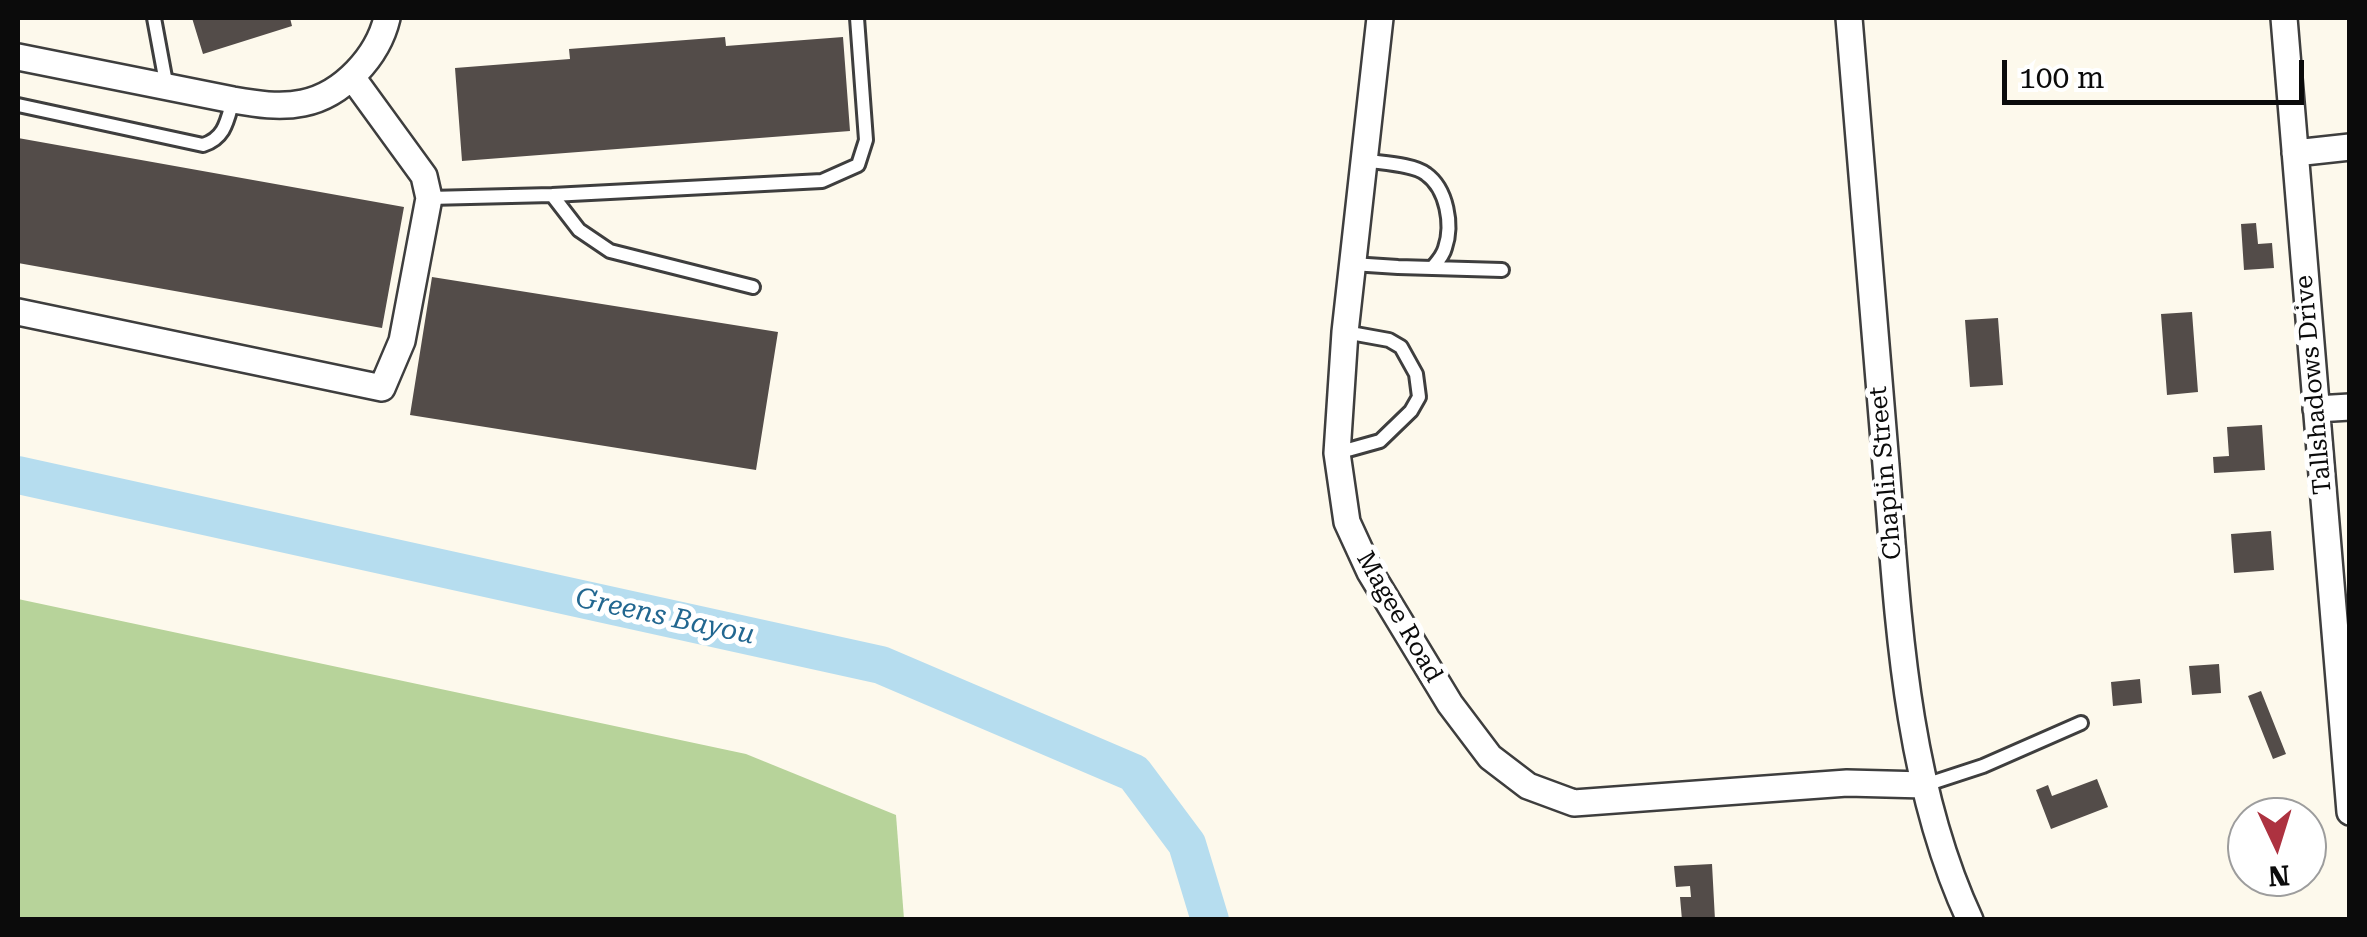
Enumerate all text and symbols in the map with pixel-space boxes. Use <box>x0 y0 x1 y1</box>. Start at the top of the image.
scale bar <box>2007 40 2310 102</box>
text: 100 m <box>2019 60 2104 95</box>
street label: Tallshadows Drive <box>2289 274 2339 496</box>
street label: Chaplin Street <box>1863 385 1909 561</box>
street label: Magee Road <box>1350 546 1448 688</box>
water label: Greens Bayou <box>573 582 757 652</box>
north arrow <box>2227 797 2327 897</box>
text: N <box>2267 858 2291 893</box>

